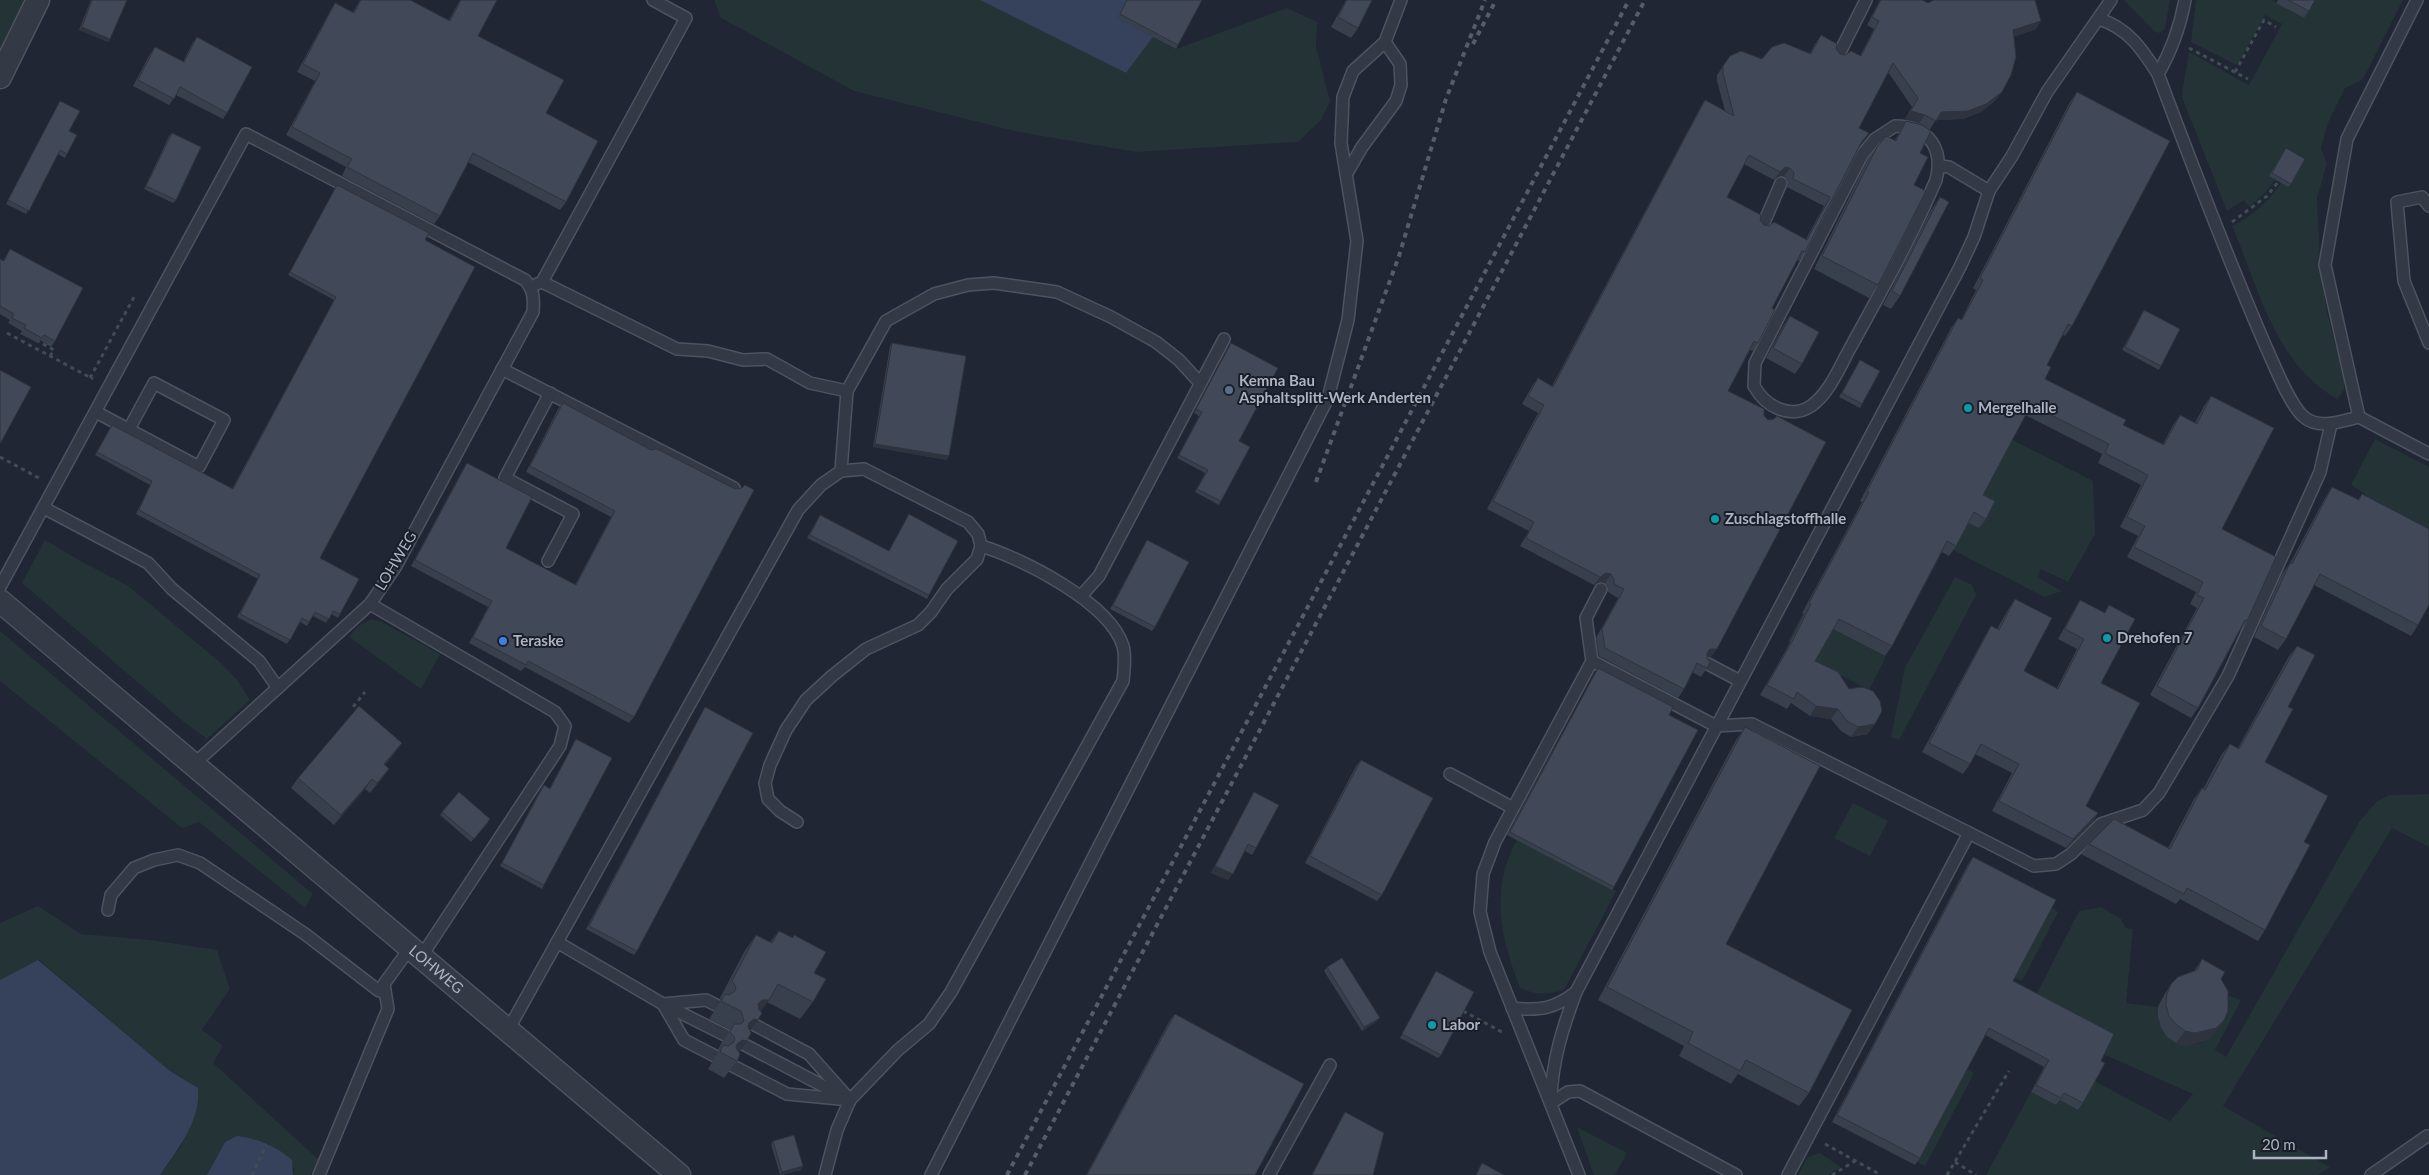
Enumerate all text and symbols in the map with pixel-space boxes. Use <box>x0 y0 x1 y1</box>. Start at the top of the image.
place label: Kemna Bau Asphaltsplitt-Werk Anderten <box>1238 371 1431 406</box>
marker: Kemna Bau Asphaltsplitt-Werk Anderten <box>1223 384 1235 396</box>
place label: Mergelhalle <box>1978 398 2057 416</box>
marker: Mergelhalle <box>1962 402 1974 414</box>
place label: Zuschlagstoffhalle <box>1725 509 1846 527</box>
marker: Zuschlagstoffhalle <box>1709 513 1721 525</box>
street label: LOHWEG <box>371 528 420 593</box>
place label: Drehofen 7 <box>2117 628 2193 646</box>
place label: Teraske <box>513 631 564 649</box>
marker: Drehofen 7 <box>2101 632 2113 644</box>
marker: Teraske <box>497 635 509 647</box>
street label: LOHWEG <box>406 941 468 997</box>
place label: Labor <box>1442 1015 1481 1033</box>
marker: Labor <box>1426 1019 1438 1031</box>
scale bar <box>2254 1128 2326 1160</box>
text: 20 m <box>2262 1135 2296 1153</box>

